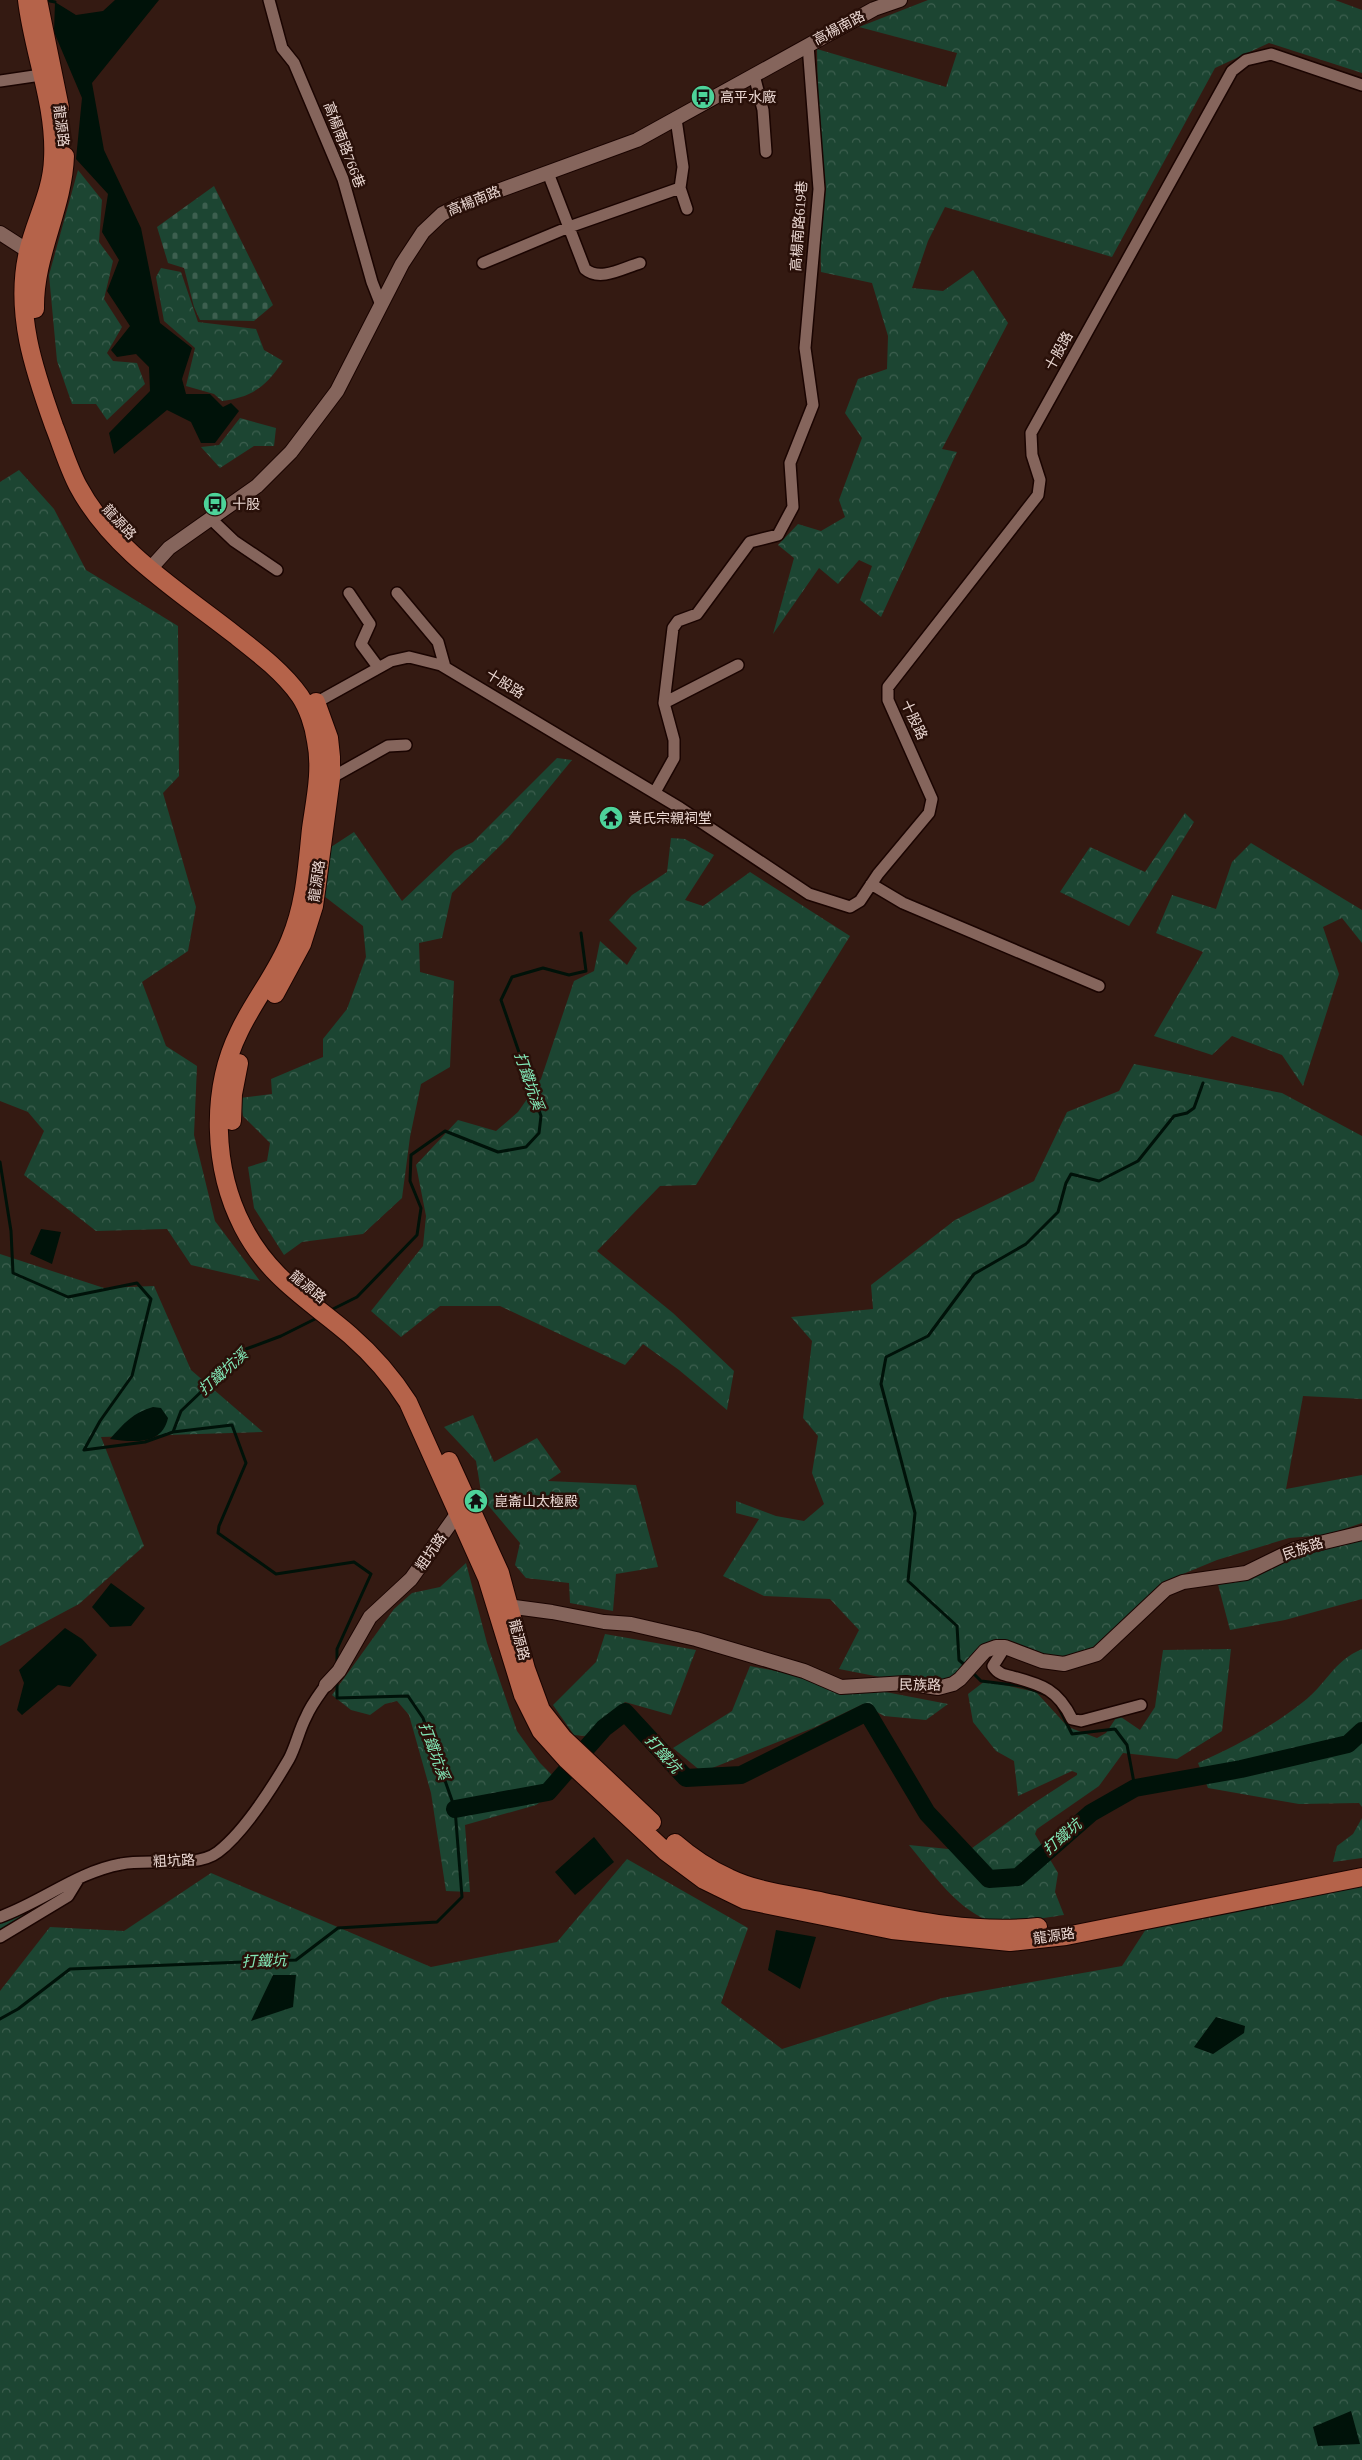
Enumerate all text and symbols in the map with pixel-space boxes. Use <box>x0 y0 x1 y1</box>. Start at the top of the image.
street label: 高楊南路 <box>811 8 867 48</box>
bus stop icon: 高平水廠 <box>690 84 716 110</box>
place label: 高平水廠 <box>720 89 776 105</box>
street label: 高楊南路766巷 <box>321 100 367 190</box>
street label: 龍源路 <box>51 104 72 148</box>
street label: 高楊南路619巷 <box>788 180 810 272</box>
street label: 高楊南路 <box>445 184 503 218</box>
street label: 十股路 <box>1042 329 1076 373</box>
bus stop icon: 十股 <box>202 491 228 517</box>
place label: 十股 <box>232 497 260 512</box>
street label: 龍源路 <box>99 501 140 542</box>
street label: 十股路 <box>483 667 527 701</box>
street label: 十股路 <box>898 698 930 742</box>
temple icon: 黃氏宗親祠堂 <box>598 805 624 831</box>
place label: 黃氏宗親祠堂 <box>628 811 712 826</box>
street label: 龍源路 <box>306 859 327 903</box>
water label: 打鐵坑溪 <box>512 1050 547 1114</box>
street label: 龍源路 <box>287 1267 330 1306</box>
water label: 打鐵坑溪 <box>195 1345 252 1398</box>
temple icon: 崑崙山太極殿 <box>463 1488 489 1514</box>
place label: 崑崙山太極殿 <box>494 1494 578 1509</box>
street label: 粗坑路 <box>412 1530 449 1574</box>
street label: 民族路 <box>1281 1535 1325 1563</box>
street label: 龍源路 <box>506 1618 533 1662</box>
street label: 民族路 <box>899 1677 941 1693</box>
water label: 打鐵坑溪 <box>416 1720 452 1784</box>
water label: 打鐵坑 <box>642 1732 685 1778</box>
water label: 打鐵坑 <box>1040 1815 1086 1858</box>
street label: 粗坑路 <box>153 1851 195 1870</box>
street label: 龍源路 <box>1032 1925 1076 1946</box>
water label: 打鐵坑 <box>241 1952 289 1970</box>

